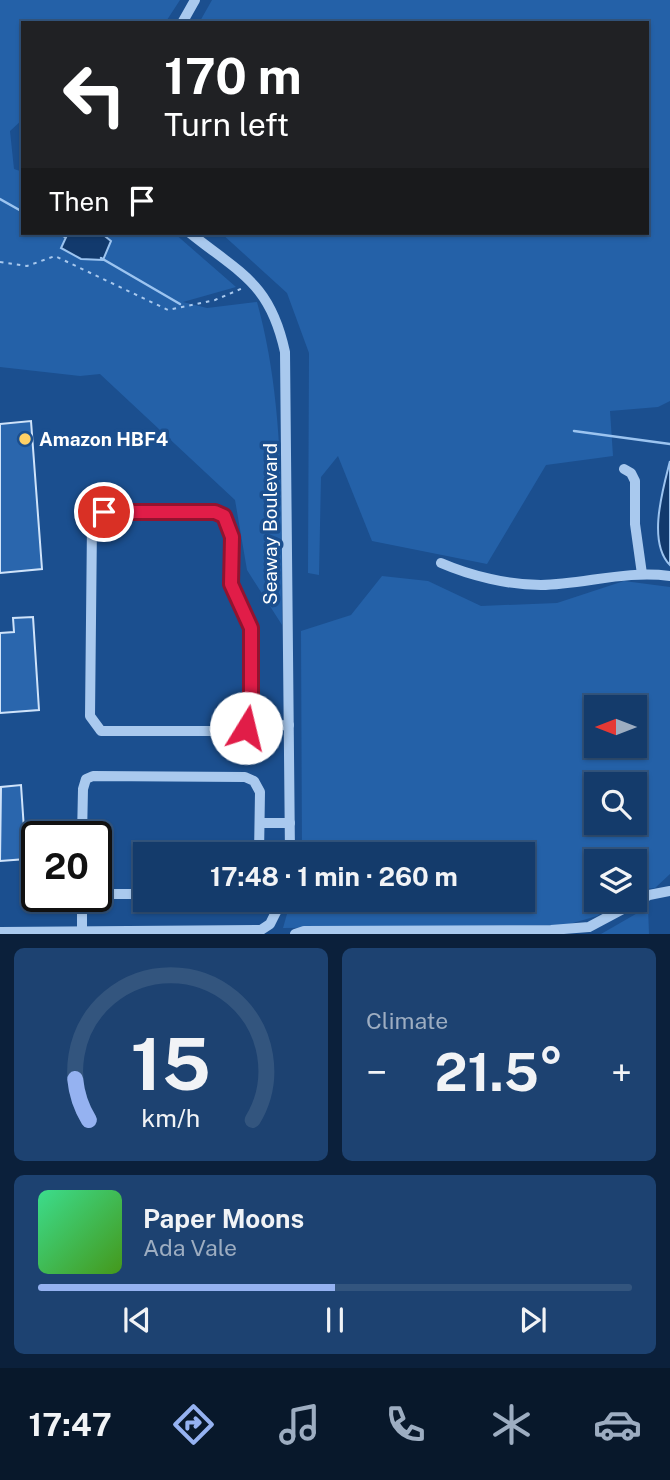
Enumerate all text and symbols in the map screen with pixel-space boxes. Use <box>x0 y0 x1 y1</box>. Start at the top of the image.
text: 170 m <box>164 47 302 105</box>
icon: left <box>49 49 140 140</box>
text: Turn left <box>164 106 289 143</box>
icon: arrive <box>123 182 161 220</box>
text: Then <box>49 186 109 217</box>
place label: Amazon HBF4 <box>39 428 168 450</box>
marker: Amazon HBF4 <box>17 431 33 447</box>
street label: Seaway Boulevard <box>259 443 281 605</box>
pin <box>74 482 134 542</box>
icon: arrive <box>85 493 123 531</box>
position arrow <box>209 691 283 765</box>
north arrow <box>584 695 648 758</box>
map controls <box>584 695 647 912</box>
button: search <box>584 772 647 835</box>
speed limit sign: 20 <box>21 821 112 912</box>
button: layers <box>584 849 647 912</box>
text: 17:48 · 1 min · 260 m <box>210 861 458 892</box>
text: Climate <box>366 1007 448 1034</box>
text: 15 <box>131 1022 211 1107</box>
text: 21.5° <box>434 1042 564 1103</box>
text: − <box>366 1050 387 1095</box>
text: + <box>611 1050 632 1095</box>
text: km/h <box>142 1103 200 1133</box>
text: Paper Moons <box>143 1203 304 1234</box>
text: Ada Vale <box>143 1234 237 1261</box>
icon: previous <box>118 1301 156 1339</box>
icon: pause <box>316 1301 354 1339</box>
icon: next <box>514 1301 552 1339</box>
icon: directions <box>169 1400 218 1449</box>
icon: music <box>275 1400 324 1449</box>
icon: phone <box>381 1400 430 1449</box>
icon: climate <box>487 1400 536 1449</box>
icon: car <box>593 1400 642 1449</box>
text: 17:47 <box>28 1406 112 1443</box>

